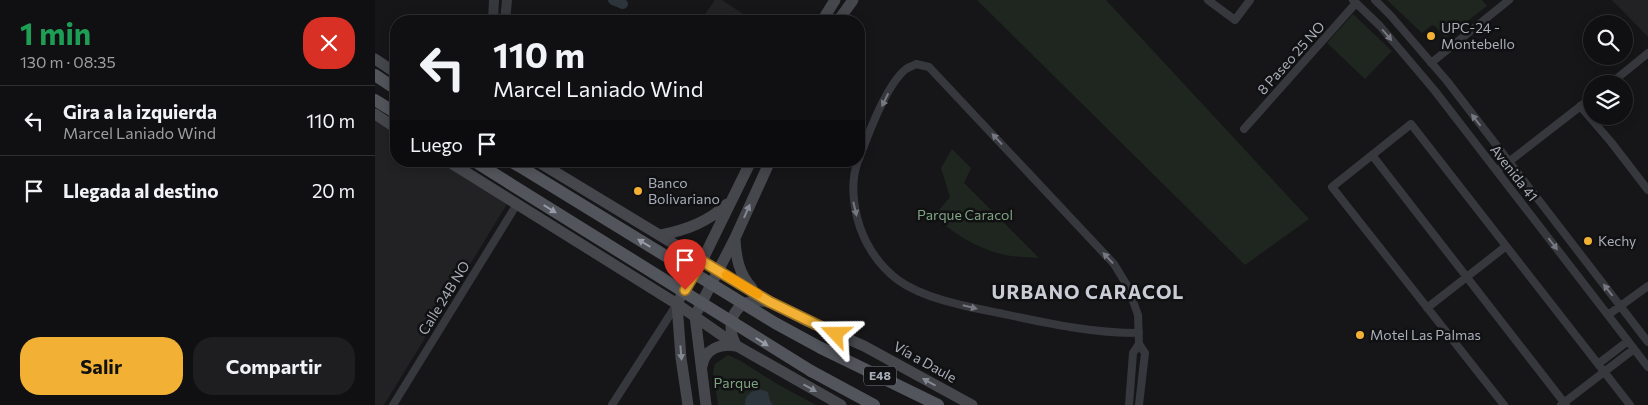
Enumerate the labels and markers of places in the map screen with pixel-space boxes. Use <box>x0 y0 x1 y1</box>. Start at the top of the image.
place label: UPC-24 - Montebello <box>1441 19 1515 52</box>
marker: UPC-24 - Montebello <box>1425 30 1437 42</box>
place label: Banco Bolivariano <box>648 174 720 207</box>
marker: Banco Bolivariano <box>632 185 644 197</box>
place label: Kechy <box>1598 232 1636 249</box>
marker: Kechy <box>1582 235 1594 247</box>
pin <box>664 239 706 290</box>
place label: Motel Las Palmas <box>1370 326 1481 343</box>
marker: Motel Las Palmas <box>1354 329 1366 341</box>

